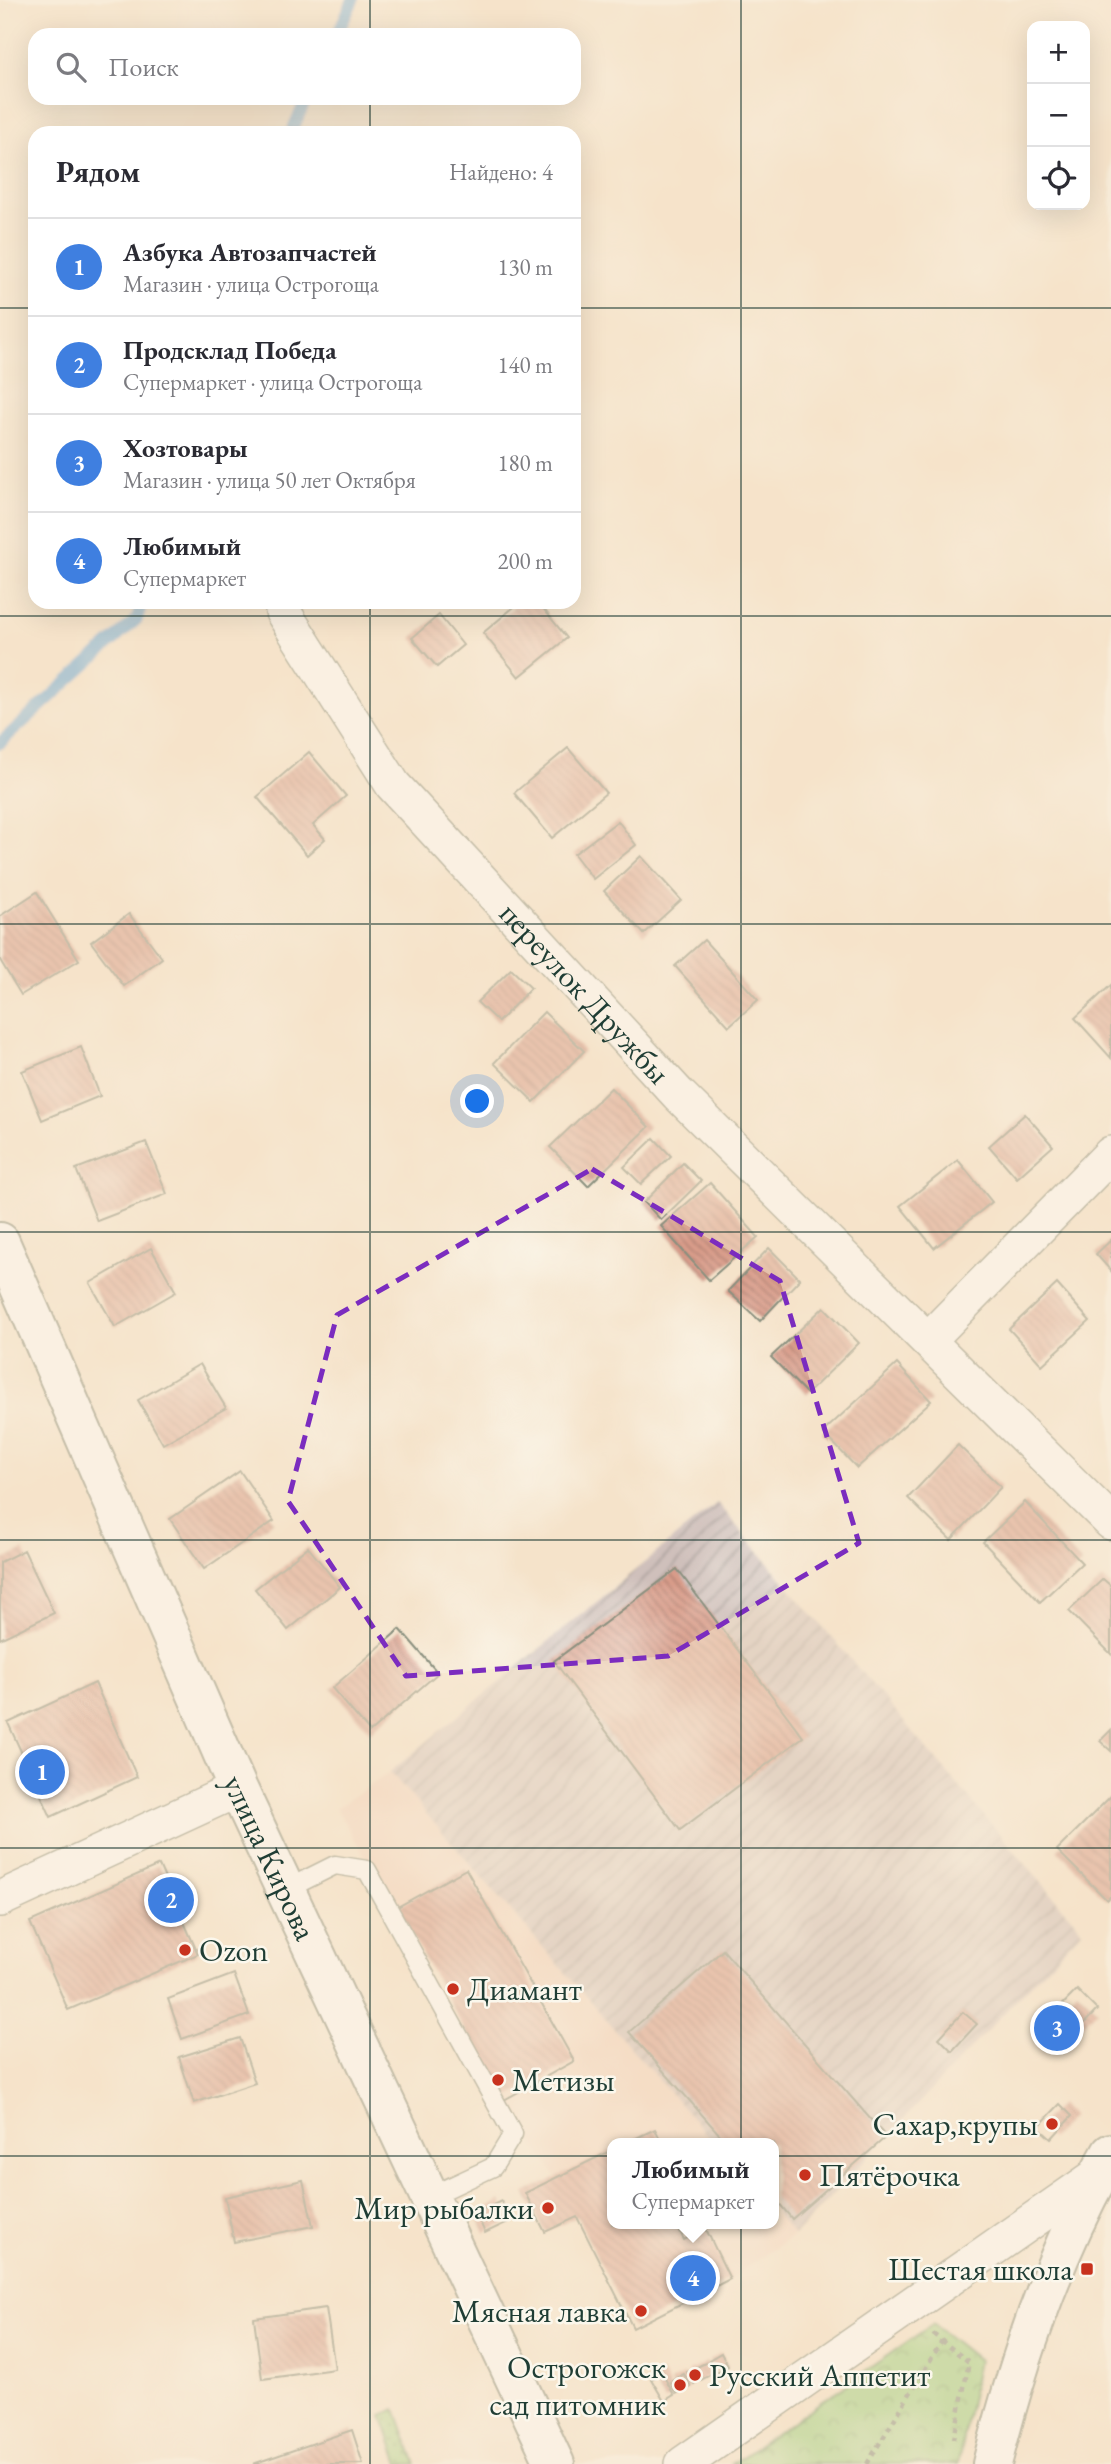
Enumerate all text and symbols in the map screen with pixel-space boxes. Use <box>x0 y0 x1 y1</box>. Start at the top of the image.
map controls <box>1027 21 1090 210</box>
button: + <box>1027 21 1090 84</box>
search box <box>28 28 581 105</box>
icon: search <box>52 48 90 86</box>
text: Поиск <box>108 50 179 84</box>
button: − <box>1027 84 1090 147</box>
button: locate <box>1027 147 1090 210</box>
text: Рядом <box>56 152 140 191</box>
text: Найдено: 4 <box>449 157 553 187</box>
text: Азбука Автозапчастей <box>123 235 377 269</box>
text: 1 <box>73 252 85 282</box>
text: 130 m <box>497 252 553 282</box>
text: Магазин · улица Острогоща <box>123 269 379 299</box>
text: Продсклад Победа <box>123 333 337 367</box>
text: 2 <box>73 350 85 380</box>
text: 140 m <box>497 350 553 380</box>
text: Супермаркет · улица Острогоща <box>123 367 422 397</box>
text: Хозтовары <box>123 431 248 465</box>
text: 3 <box>73 448 85 478</box>
text: 180 m <box>497 448 553 478</box>
text: Магазин · улица 50 лет Октября <box>123 465 416 495</box>
text: Любимый <box>123 529 241 563</box>
text: 4 <box>73 546 85 576</box>
text: 200 m <box>497 546 553 576</box>
text: Супермаркет <box>123 563 246 593</box>
street label: переулок Дружбы <box>490 893 679 1093</box>
your location <box>460 1084 494 1118</box>
pin: 1 <box>19 1746 65 1798</box>
street label: улица Кирова <box>213 1768 327 1947</box>
pin: 2 <box>148 1874 194 1926</box>
place label: Ozon <box>199 1929 268 1971</box>
marker: Ozon <box>177 1942 193 1958</box>
place label: Диамант <box>467 1968 582 2010</box>
marker: Диамант <box>445 1981 461 1997</box>
pin: 3 <box>1034 2002 1080 2054</box>
place label: Метизы <box>512 2059 614 2101</box>
marker: Метизы <box>490 2072 506 2088</box>
place label: Сахар,крупы <box>873 2103 1038 2145</box>
marker: Сахар,крупы <box>1044 2116 1060 2132</box>
popup <box>607 2138 779 2229</box>
text: Любимый <box>631 2152 749 2186</box>
place label: Пятёрочка <box>819 2154 960 2196</box>
marker: Пятёрочка <box>797 2167 813 2183</box>
text: Супермаркет <box>631 2186 755 2216</box>
place label: Мир рыбалки <box>354 2187 534 2229</box>
marker: Мир рыбалки <box>540 2200 556 2216</box>
place label: Шестая школа <box>888 2248 1073 2290</box>
pin: 4 <box>670 2252 716 2304</box>
marker: Шестая школа <box>1079 2261 1095 2277</box>
place label: Мясная лавка <box>452 2290 627 2332</box>
marker: Мясная лавка <box>633 2303 649 2319</box>
place label: Острогожск сад питомник <box>489 2346 666 2425</box>
place label: Русский Аппетит <box>709 2354 930 2396</box>
marker: Русский Аппетит <box>687 2367 703 2383</box>
marker: Острогожск сад питомник <box>672 2377 688 2393</box>

